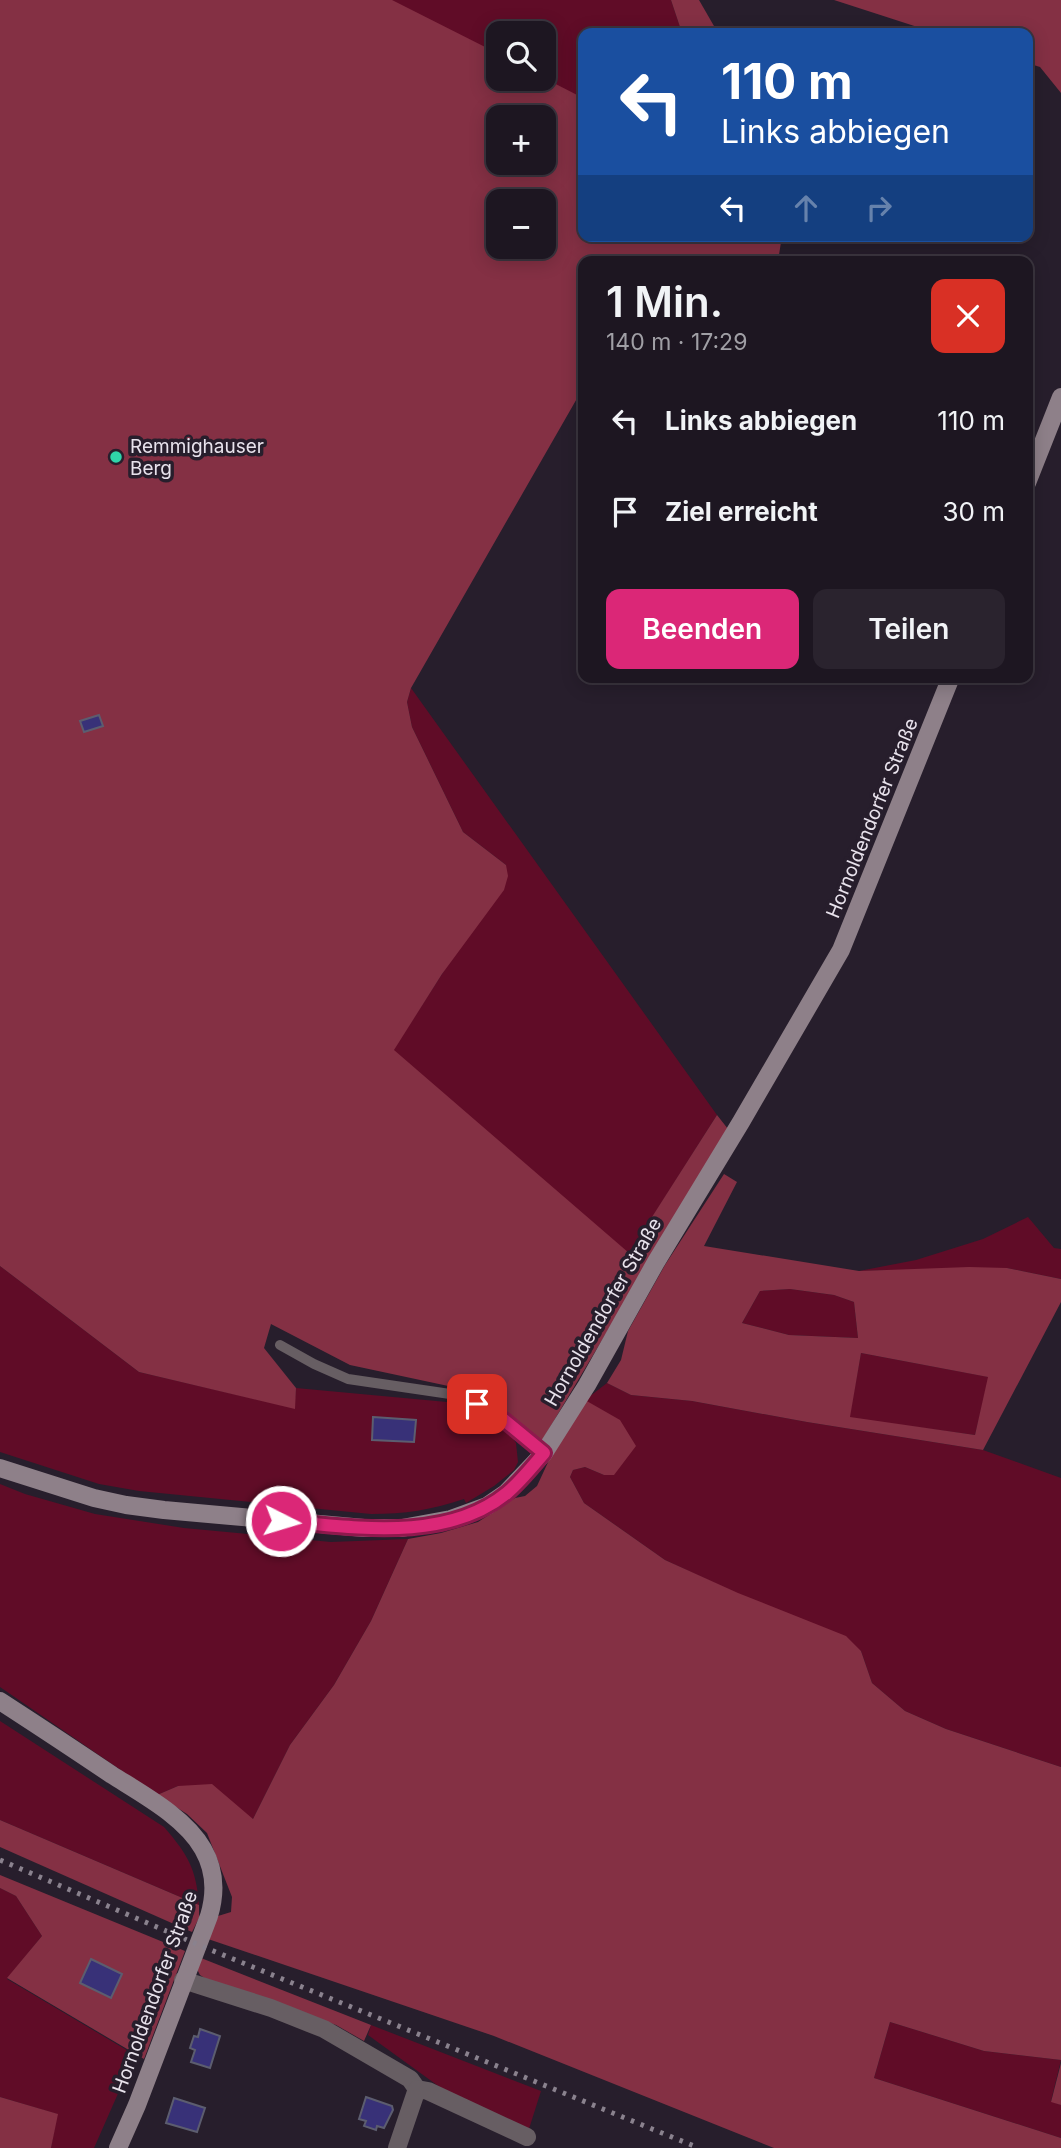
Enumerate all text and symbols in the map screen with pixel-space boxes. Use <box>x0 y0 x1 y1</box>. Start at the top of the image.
map controls <box>486 21 556 259</box>
button: search <box>486 21 556 91</box>
text: 110 m <box>721 52 853 111</box>
icon: left <box>606 56 697 147</box>
button: + <box>486 105 556 175</box>
text: Links abbiegen <box>721 112 950 151</box>
button: − <box>486 189 556 259</box>
icon: left <box>714 189 752 227</box>
icon: ahead <box>787 189 825 227</box>
icon: right <box>860 189 898 227</box>
text: 1 Min. <box>606 276 723 327</box>
button: close <box>931 279 1005 353</box>
text: 140 m · 17:29 <box>606 328 747 356</box>
icon: left <box>606 402 644 440</box>
text: Links abbiegen <box>665 405 857 436</box>
text: 110 m <box>937 405 1005 436</box>
place label: Remmighauser Berg <box>130 435 264 480</box>
marker: Remmighauser Berg <box>108 449 124 465</box>
icon: arrive <box>606 493 644 531</box>
text: Ziel erreicht <box>665 496 818 527</box>
text: 30 m <box>942 496 1005 527</box>
button: Beenden <box>606 589 799 669</box>
button: Teilen <box>813 589 1005 669</box>
street label: Hornoldendorfer Straße <box>821 715 923 921</box>
street label: Hornoldendorfer Straße <box>540 1214 666 1410</box>
pin <box>447 1374 507 1434</box>
icon: arrive <box>458 1385 496 1423</box>
position arrow <box>244 1484 318 1558</box>
street label: Hornoldendorfer Straße <box>108 1888 202 2096</box>

